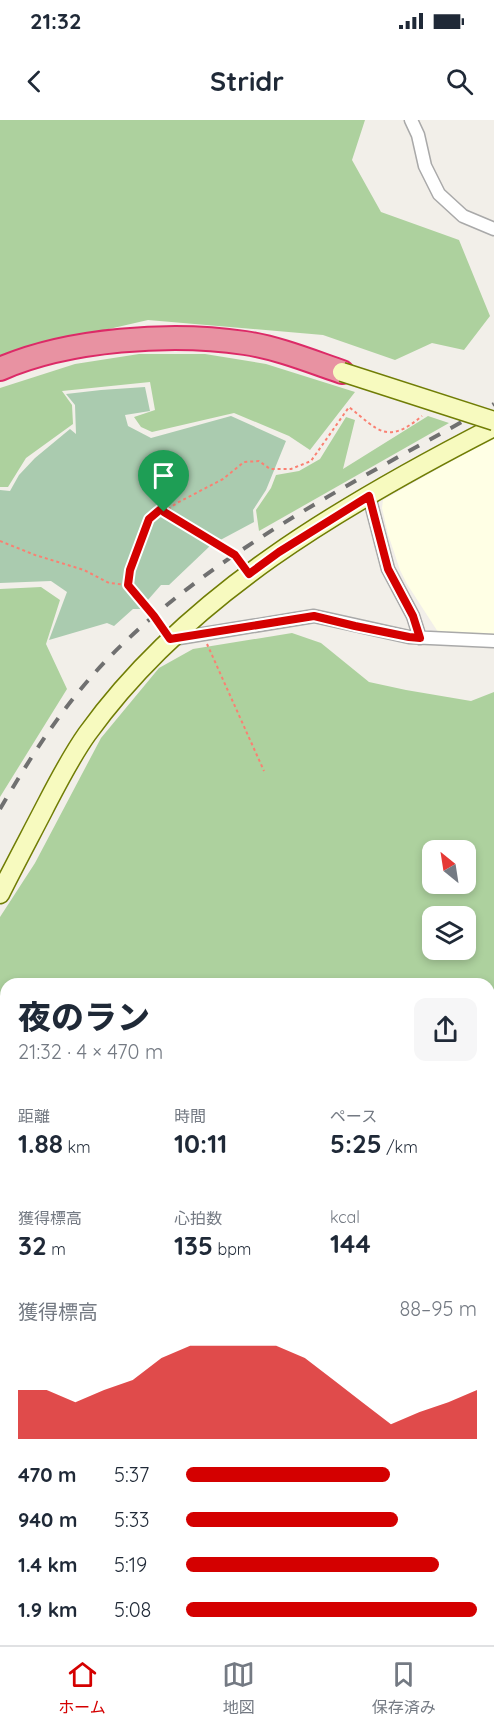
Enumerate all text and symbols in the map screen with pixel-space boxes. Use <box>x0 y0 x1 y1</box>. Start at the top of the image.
text: 21:32 <box>30 7 81 35</box>
text: Stridr <box>210 64 284 98</box>
icon: back <box>18 65 51 98</box>
icon: search <box>443 65 476 98</box>
pin <box>138 450 189 512</box>
icon: arrive <box>147 459 180 492</box>
north arrow <box>422 840 476 894</box>
map controls <box>422 840 476 960</box>
button: layers <box>422 906 476 960</box>
text: 夜のラン <box>18 996 150 1037</box>
button: share <box>414 998 477 1061</box>
text: 21:32 · 4 × 470 m <box>18 1039 163 1064</box>
text: 距離 <box>18 1106 50 1126</box>
text: 時間 <box>174 1106 206 1126</box>
text: ペース <box>330 1106 377 1126</box>
text: 1.88 <box>18 1127 63 1160</box>
text: 10:11 <box>174 1127 227 1160</box>
text: 5:25 <box>330 1127 382 1160</box>
text: km <box>63 1137 91 1157</box>
text: /km <box>382 1137 418 1157</box>
text: kcal <box>330 1207 360 1227</box>
text: 獲得標高 <box>18 1208 82 1228</box>
text: 心拍数 <box>174 1208 222 1228</box>
text: 144 <box>330 1227 371 1260</box>
text: 32 <box>18 1229 47 1262</box>
text: 135 <box>174 1229 213 1262</box>
text: m <box>47 1239 66 1259</box>
text: bpm <box>213 1239 251 1259</box>
text: 88–95 m <box>399 1296 477 1321</box>
text: 獲得標高 <box>18 1299 98 1324</box>
text: 470 m <box>18 1462 76 1487</box>
text: 5:37 <box>114 1462 149 1487</box>
text: 940 m <box>18 1507 77 1532</box>
text: 5:33 <box>114 1507 150 1532</box>
text: 1.4 km <box>18 1552 77 1577</box>
text: 5:19 <box>114 1552 147 1577</box>
text: 1.9 km <box>18 1597 78 1622</box>
text: 5:08 <box>114 1597 151 1622</box>
tab: ホーム <box>58 1658 106 1718</box>
tab: 地図 <box>222 1658 255 1718</box>
tab: 保存済み <box>372 1658 436 1718</box>

